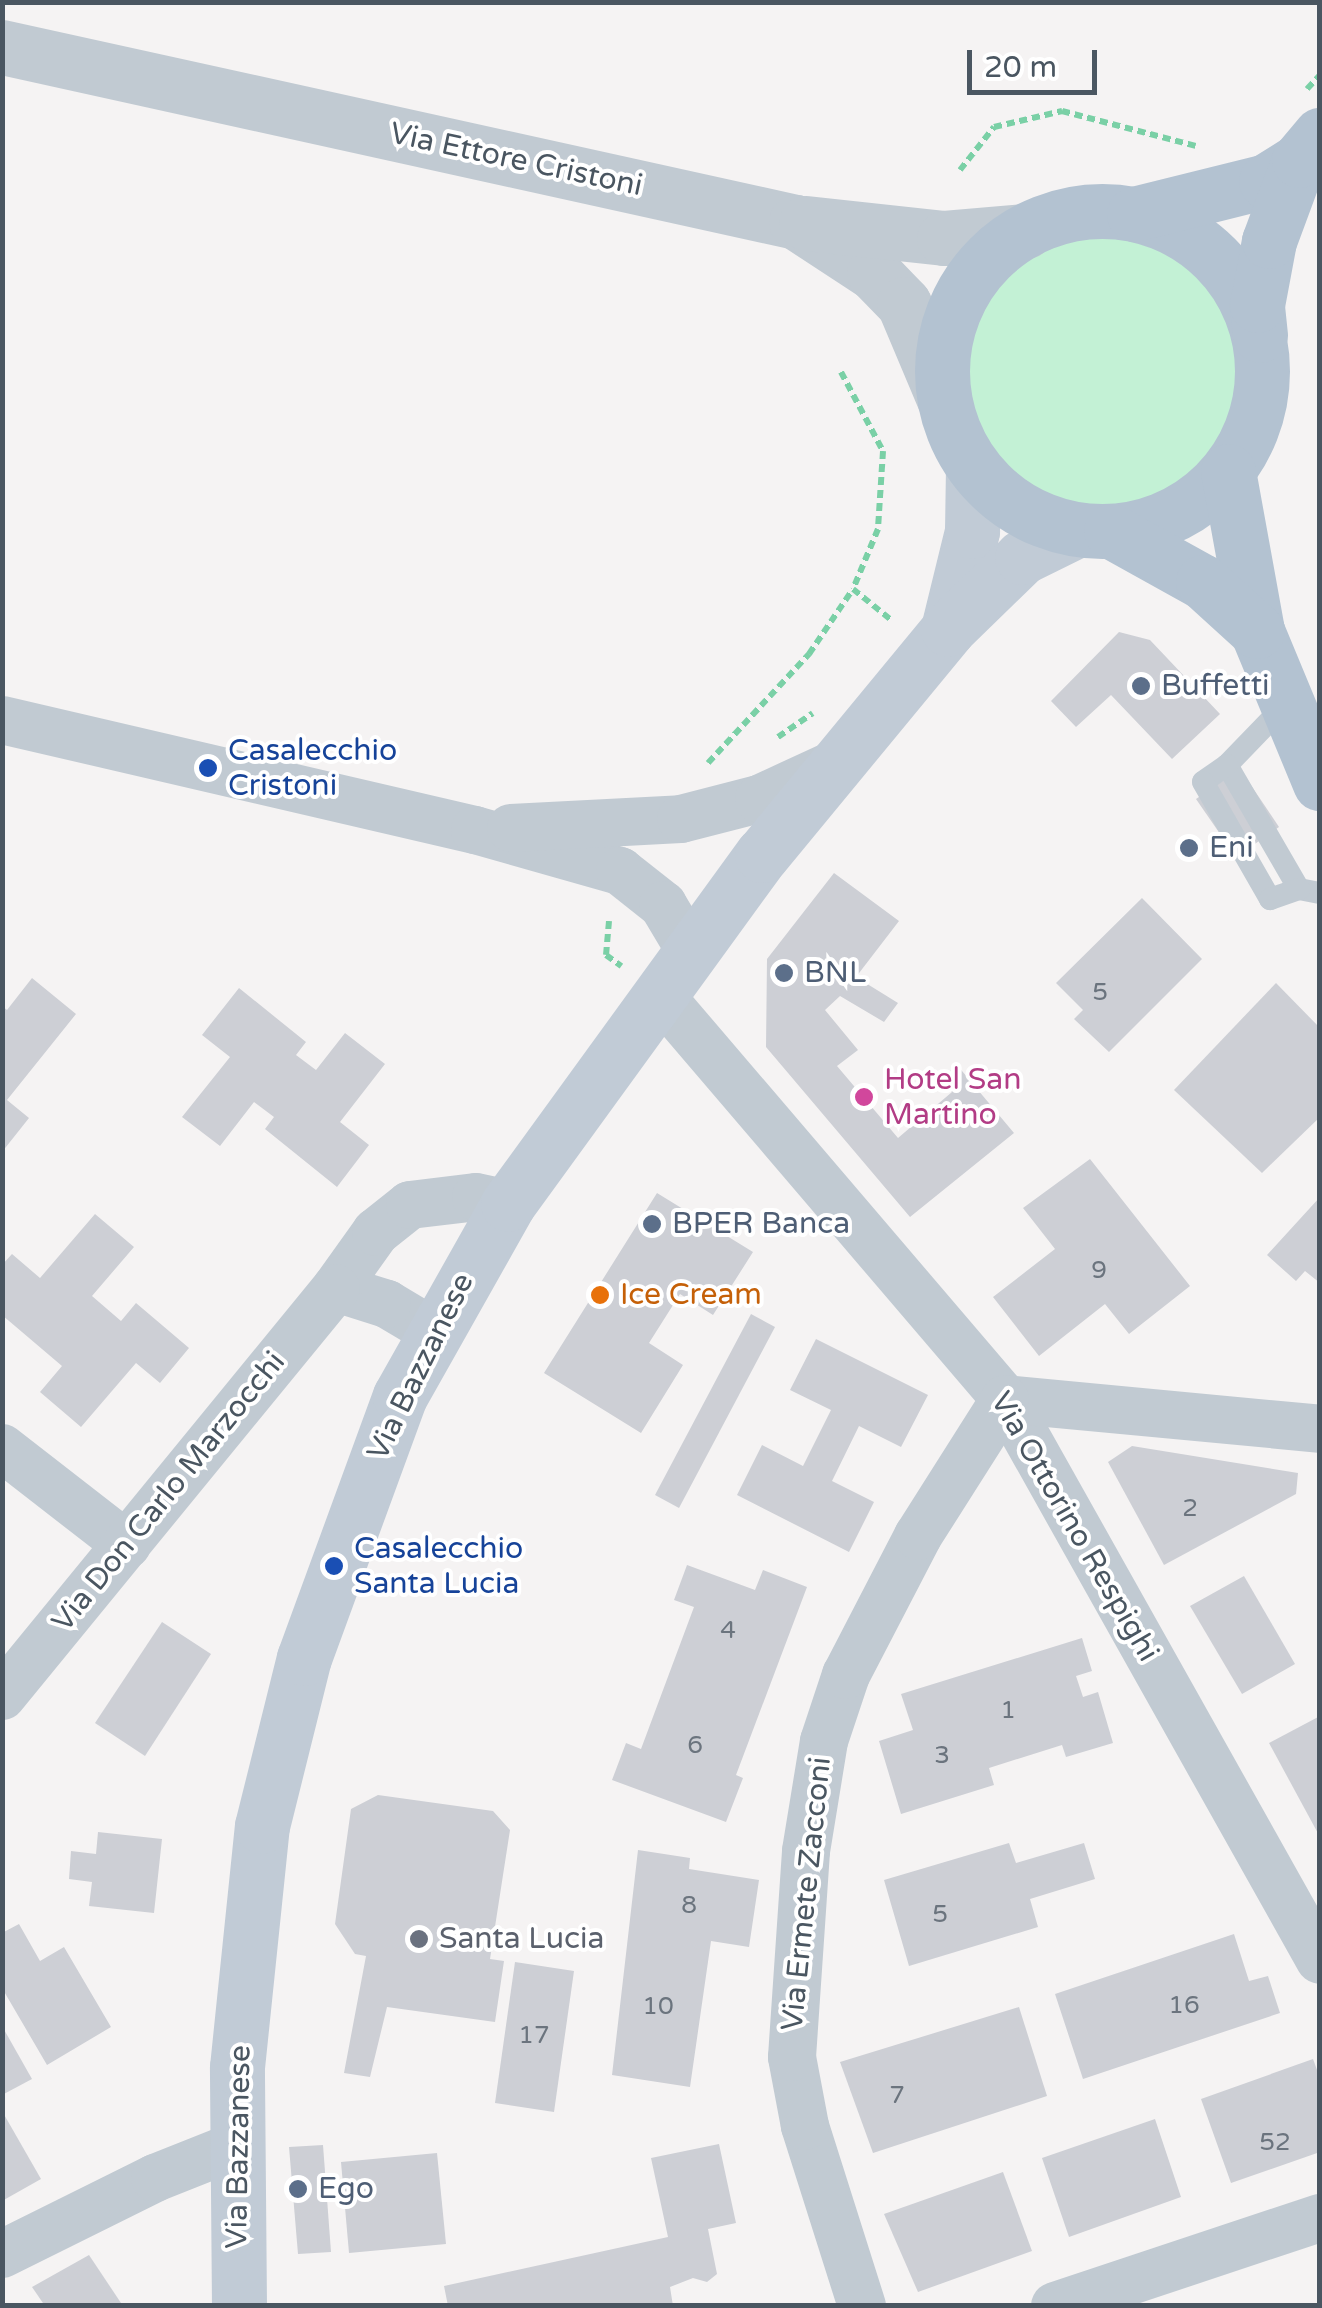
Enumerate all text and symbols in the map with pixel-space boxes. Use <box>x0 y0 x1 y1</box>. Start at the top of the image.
scale bar <box>972 30 1102 92</box>
text: 20 m <box>984 49 1057 86</box>
street label: Via Ettore Cristoni <box>386 116 646 204</box>
place label: Buffetti <box>1161 668 1270 704</box>
marker: Buffetti <box>1130 675 1152 697</box>
place label: Casalecchio Cristoni <box>228 733 397 804</box>
marker: Casalecchio Cristoni <box>197 757 219 779</box>
place label: Eni <box>1209 830 1254 866</box>
marker: Eni <box>1178 837 1200 859</box>
place label: BNL <box>804 955 866 991</box>
marker: BNL <box>773 962 795 984</box>
house number: 5 <box>1092 977 1108 1007</box>
place label: Hotel San Martino <box>884 1062 1021 1132</box>
marker: Hotel San Martino <box>853 1086 875 1108</box>
place label: BPER Banca <box>672 1206 850 1242</box>
marker: BPER Banca <box>641 1213 663 1235</box>
house number: 9 <box>1091 1255 1107 1285</box>
street label: Via Bazzanese <box>360 1268 482 1466</box>
place label: Ice Cream <box>620 1277 762 1313</box>
marker: Ice Cream <box>589 1284 611 1306</box>
street label: Via Don Carlo Marzocchi <box>45 1345 293 1639</box>
street label: Via Ottorino Respighi <box>982 1386 1166 1668</box>
house number: 2 <box>1182 1493 1198 1523</box>
place label: Casalecchio Santa Lucia <box>354 1531 523 1602</box>
marker: Casalecchio Santa Lucia <box>323 1555 345 1577</box>
house number: 4 <box>720 1615 736 1645</box>
house number: 1 <box>1000 1695 1016 1725</box>
house number: 6 <box>687 1730 703 1760</box>
house number: 3 <box>934 1740 950 1770</box>
street label: Via Ermete Zacconi <box>775 1755 839 2033</box>
house number: 8 <box>681 1890 697 1920</box>
house number: 5 <box>932 1899 948 1929</box>
place label: Santa Lucia <box>439 1921 604 1957</box>
marker: Santa Lucia <box>408 1928 430 1950</box>
house number: 16 <box>1168 1990 1200 2020</box>
house number: 10 <box>642 1991 674 2021</box>
house number: 17 <box>518 2020 550 2050</box>
street label: Via Bazzanese <box>219 2045 259 2249</box>
house number: 7 <box>889 2080 905 2110</box>
house number: 52 <box>1259 2127 1291 2157</box>
place label: Ego <box>318 2171 374 2207</box>
marker: Ego <box>287 2178 309 2200</box>

